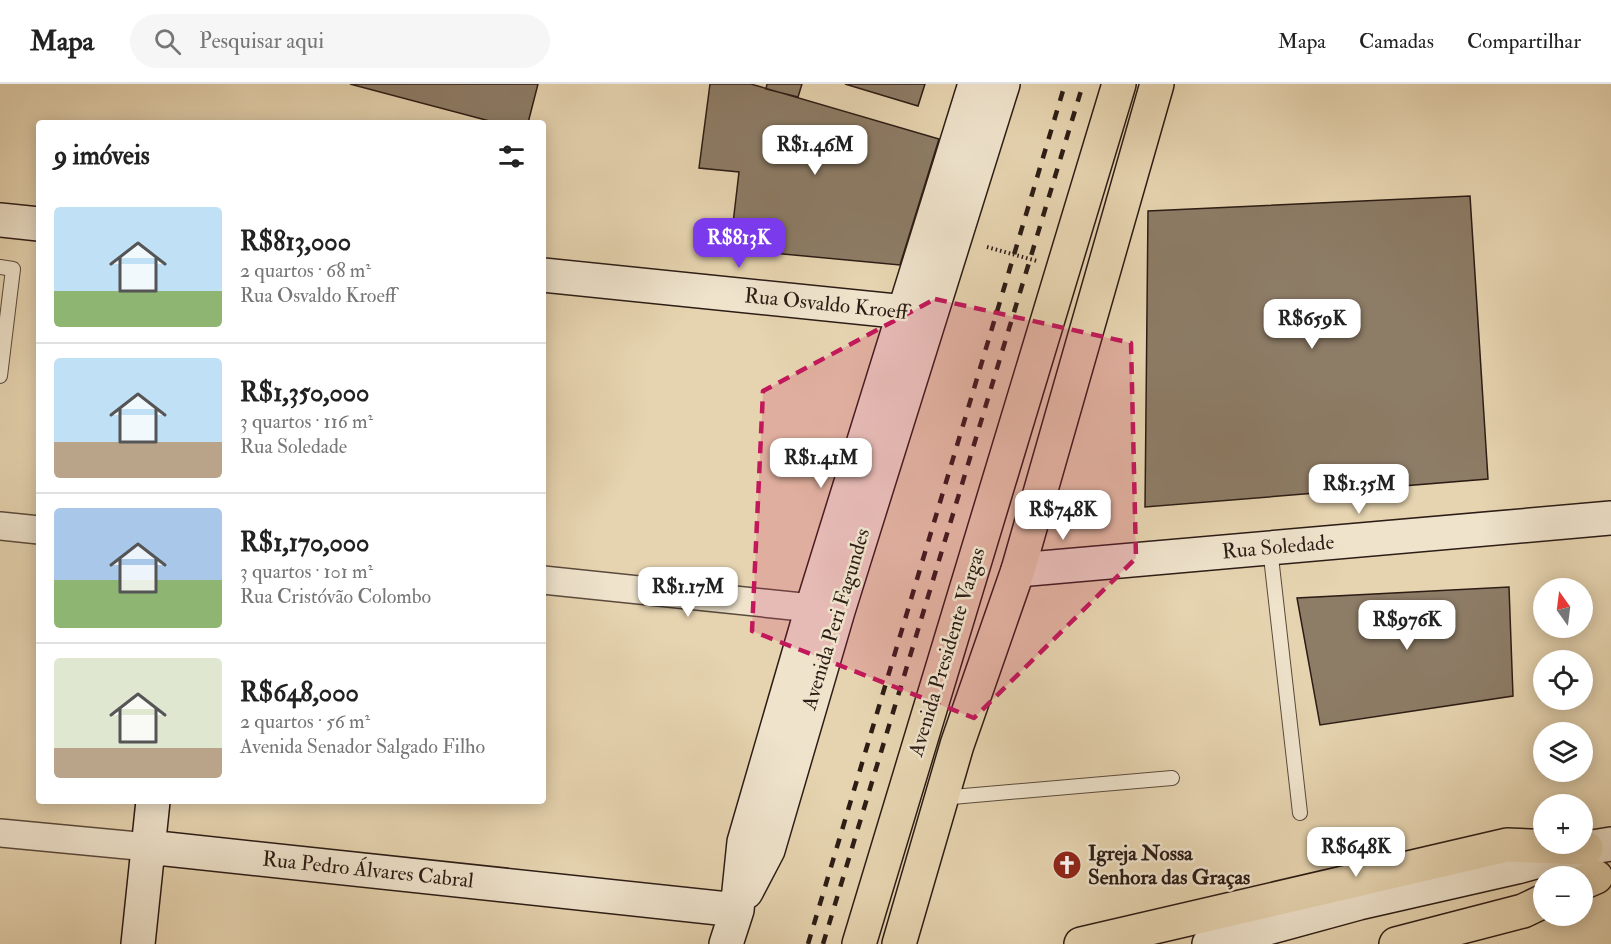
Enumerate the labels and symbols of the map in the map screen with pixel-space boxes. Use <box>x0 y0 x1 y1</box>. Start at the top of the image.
pin: R$1.46M <box>760 125 870 176</box>
pin: R$813K <box>690 218 788 269</box>
street label: Rua Osvaldo Kroeff <box>743 282 913 326</box>
pin: R$659K <box>1263 299 1361 350</box>
pin: R$1.41M <box>766 438 876 489</box>
pin: R$1.35M <box>1304 464 1414 515</box>
pin: R$748K <box>1014 490 1112 541</box>
street label: Avenida Peri Fagundes <box>795 525 876 714</box>
street label: Rua Soledade <box>1221 529 1335 565</box>
street label: Avenida Presidente Vargas <box>902 544 992 761</box>
pin: R$1.17M <box>633 567 743 618</box>
north arrow <box>1533 578 1593 638</box>
pin: R$976K <box>1358 600 1456 651</box>
pin: R$648K <box>1307 827 1405 878</box>
place label: Igreja Nossa Senhora das Graças <box>1088 840 1250 891</box>
street label: Rua Pedro Álvares Cabral <box>261 845 476 895</box>
church icon: Igreja Nossa Senhora das Graças <box>1051 849 1083 881</box>

